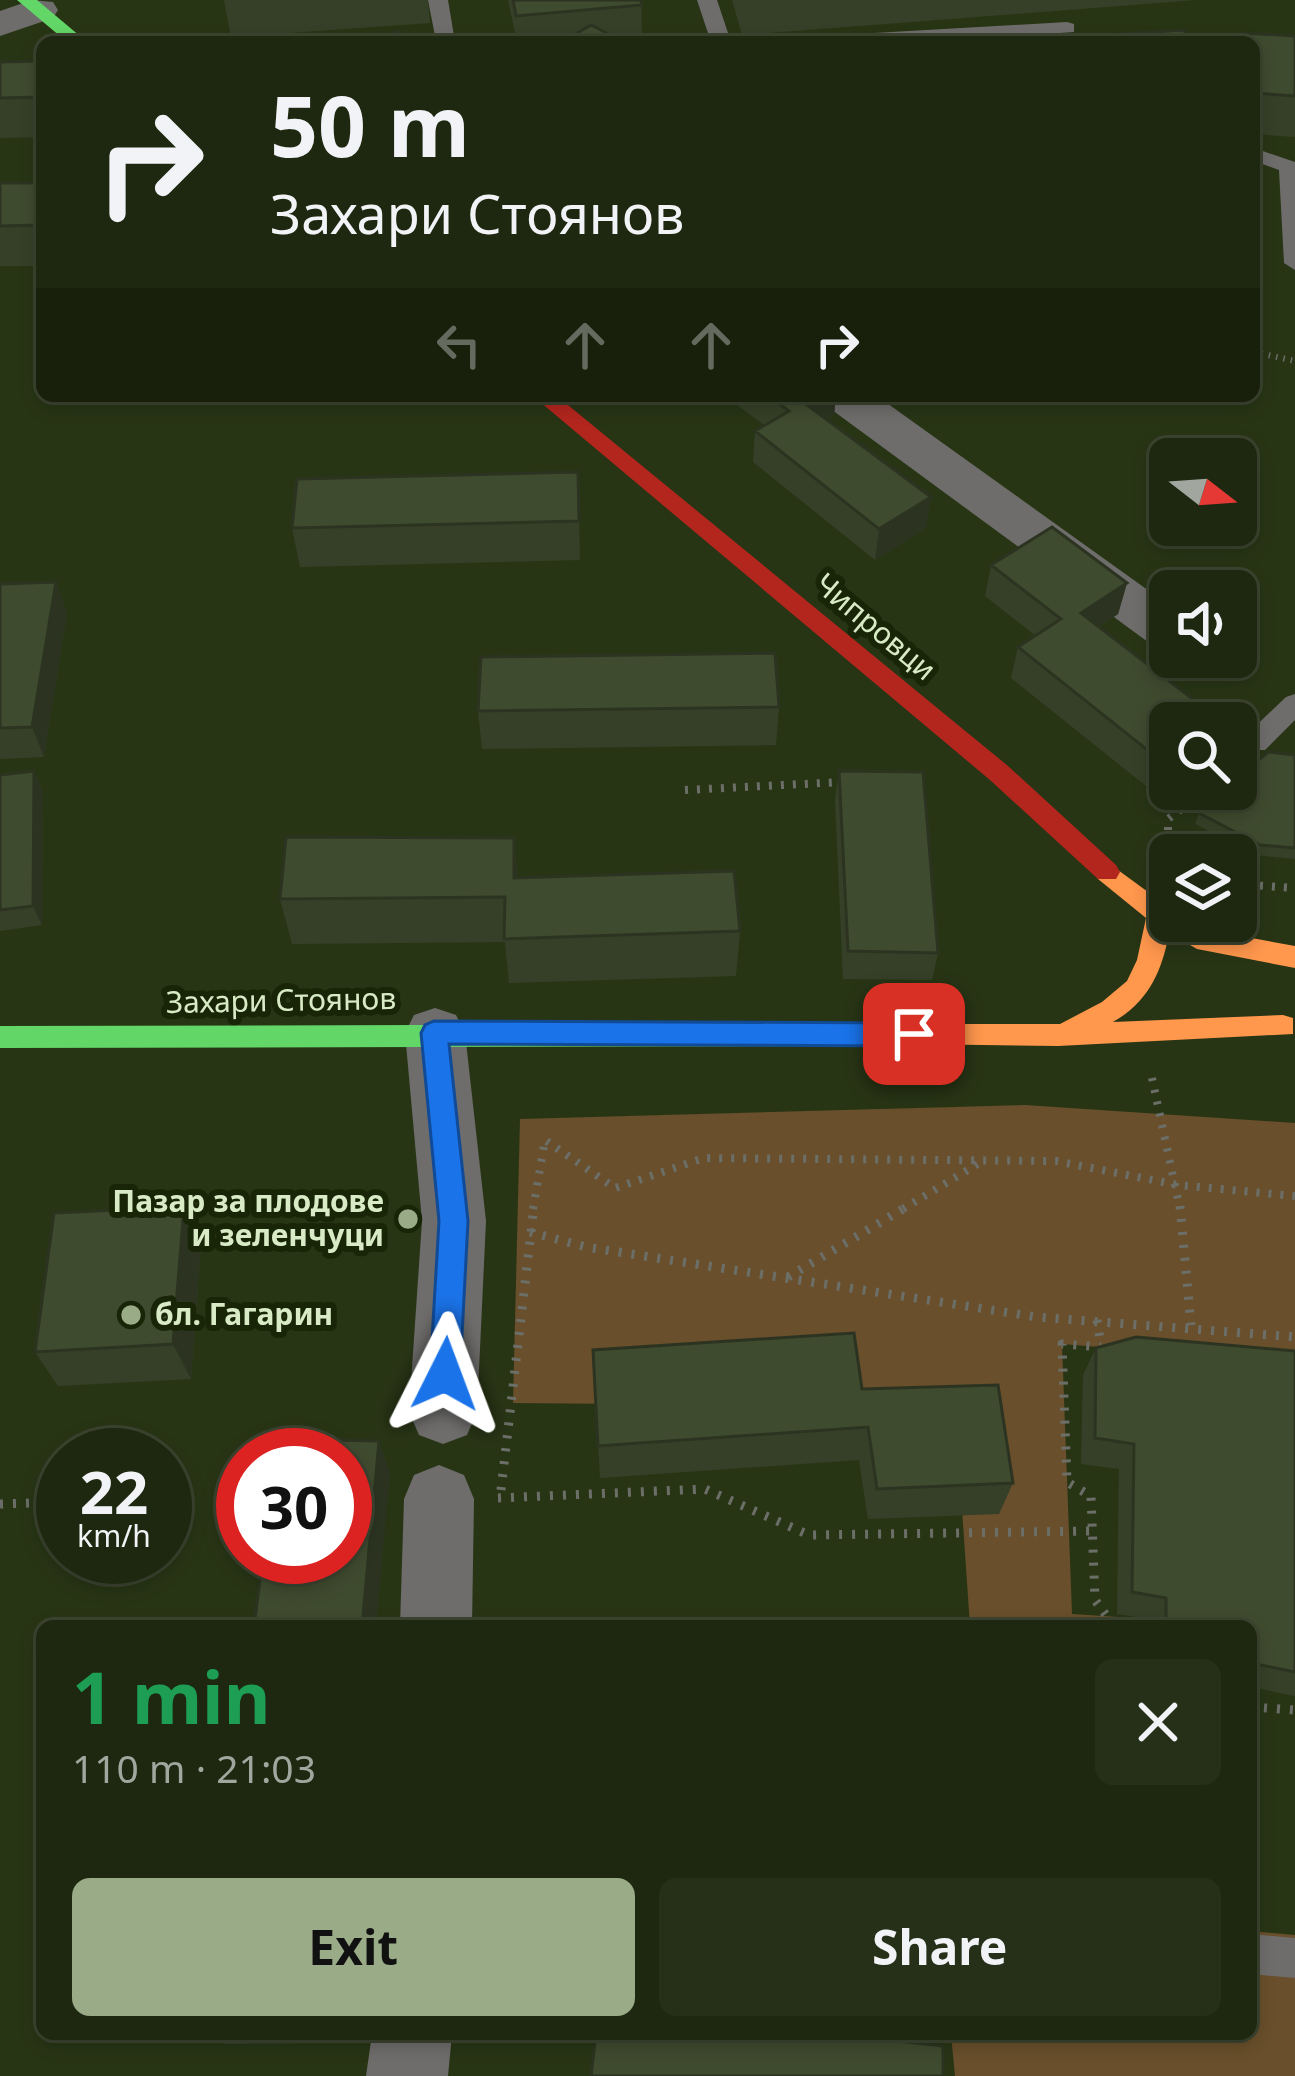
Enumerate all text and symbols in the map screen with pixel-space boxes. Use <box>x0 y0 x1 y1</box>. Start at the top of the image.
text: 50 m <box>270 67 470 182</box>
icon: right <box>72 84 228 240</box>
text: Захари Стоянов <box>270 176 685 250</box>
icon: left <box>426 312 492 378</box>
icon: ahead <box>552 312 618 378</box>
icon: ahead <box>678 312 744 378</box>
icon: right <box>804 312 870 378</box>
north arrow <box>1149 438 1257 546</box>
map controls <box>1149 438 1257 942</box>
street label: Чипровци <box>806 563 945 689</box>
button: sound <box>1149 570 1257 678</box>
button: search <box>1149 702 1257 810</box>
button: layers <box>1149 834 1257 942</box>
street label: Захари Стоянов <box>165 977 396 1022</box>
pin <box>863 983 965 1085</box>
icon: arrive <box>881 1001 947 1067</box>
place label: Пазар за плодове и зеленчуци <box>112 1180 384 1255</box>
marker: Пазар за плодове и зеленчуци <box>395 1206 421 1232</box>
place label: бл. Гагарин <box>155 1293 333 1334</box>
marker: бл. Гагарин <box>118 1302 144 1328</box>
position arrow <box>382 1311 508 1437</box>
speed limit sign: 30 <box>216 1428 372 1584</box>
text: 22 <box>80 1450 148 1532</box>
text: km/h <box>77 1515 151 1556</box>
text: 1 min <box>72 1647 270 1745</box>
button: close <box>1095 1659 1221 1785</box>
text: 110 m · 21:03 <box>72 1741 316 1794</box>
button: Exit <box>72 1878 635 2016</box>
button: Share <box>659 1878 1221 2016</box>

